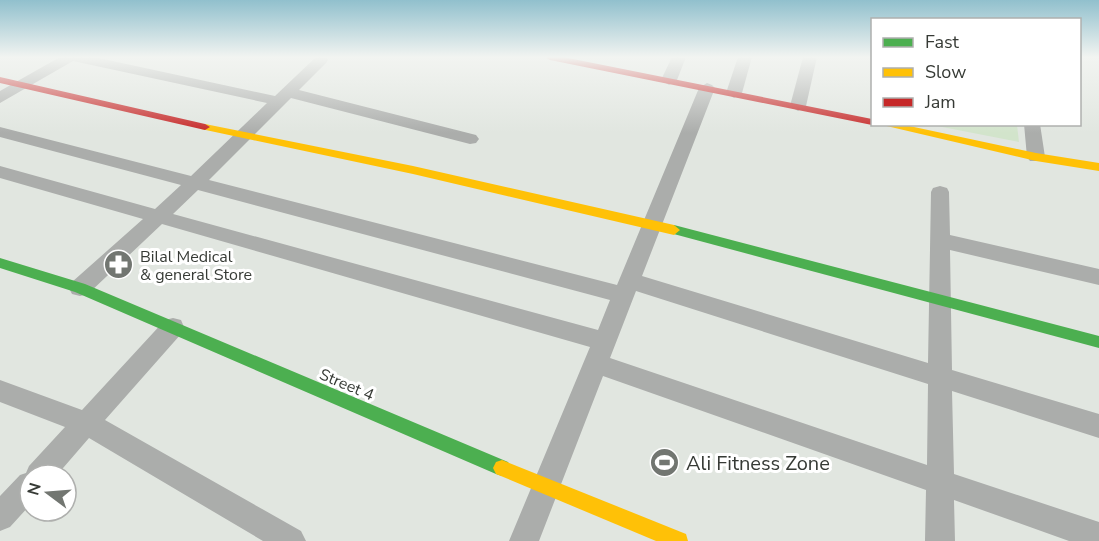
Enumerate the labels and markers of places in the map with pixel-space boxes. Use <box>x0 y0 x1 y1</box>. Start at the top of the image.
place label: Bilal Medical & general Store <box>140 246 252 286</box>
pharmacy icon: Bilal Medical & general Store <box>103 249 135 281</box>
sports icon: Ali Fitness Zone <box>649 447 681 479</box>
place label: Ali Fitness Zone <box>686 450 830 477</box>

